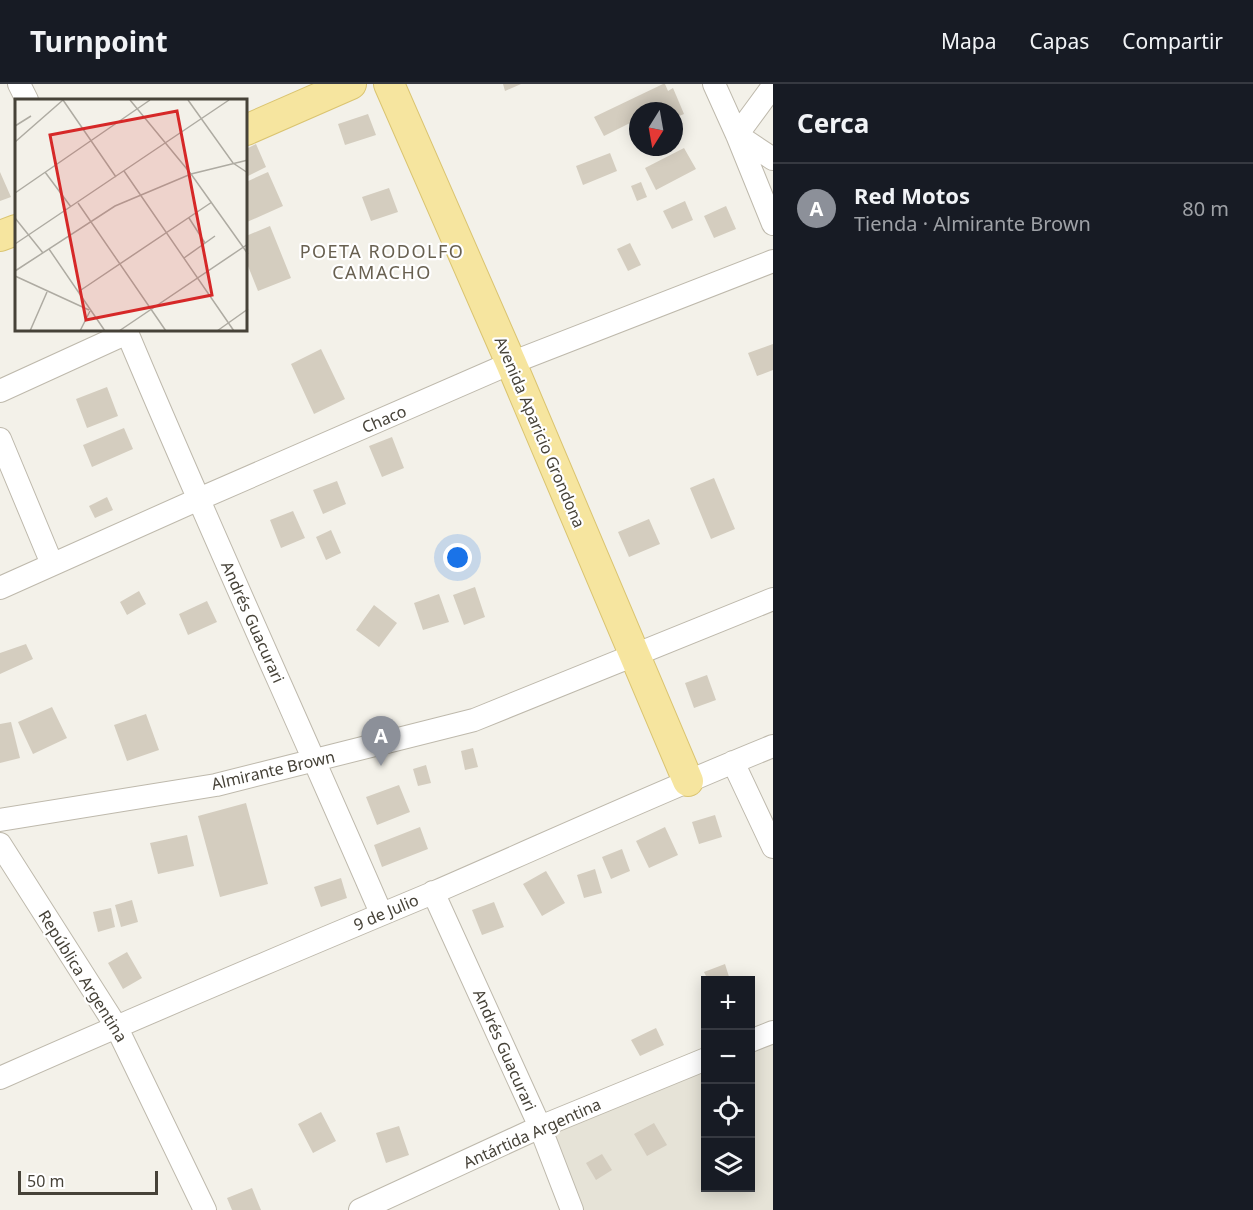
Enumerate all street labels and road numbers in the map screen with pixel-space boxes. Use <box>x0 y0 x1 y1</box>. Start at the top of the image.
street label: Avenida Aparicio Grondona <box>490 333 590 531</box>
street label: Chaco <box>358 400 410 438</box>
street label: Andrés Guacurari <box>216 558 290 686</box>
street label: Almirante Brown <box>209 745 337 795</box>
street label: 9 de Julio <box>350 888 422 936</box>
street label: República Argentina <box>33 906 133 1046</box>
street label: Andrés Guacurari <box>468 986 542 1114</box>
street label: Antártida Argentina <box>460 1093 604 1173</box>

